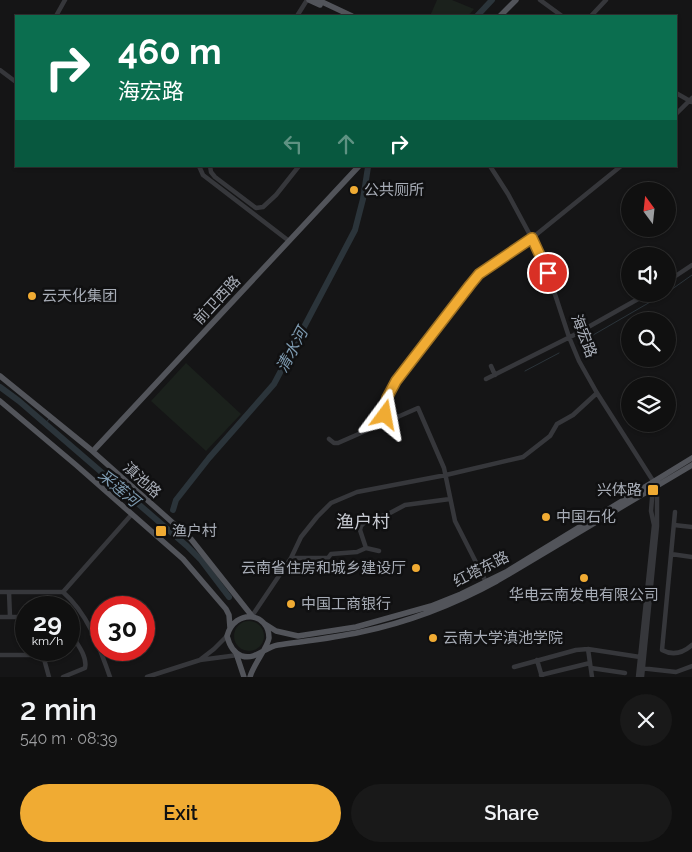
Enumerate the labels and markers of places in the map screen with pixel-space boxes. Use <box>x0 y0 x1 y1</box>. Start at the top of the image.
place label: 公共厕所 <box>364 181 424 199</box>
marker: 公共厕所 <box>348 184 360 196</box>
pin <box>527 252 569 294</box>
place label: 云天化集团 <box>42 287 117 305</box>
marker: 云天化集团 <box>26 290 38 302</box>
place label: 兴体路 <box>597 481 642 499</box>
marker: 兴体路 <box>646 483 660 497</box>
place label: 中国石化 <box>556 508 616 526</box>
marker: 中国石化 <box>540 511 552 523</box>
place label: 渔户村 <box>172 522 217 540</box>
marker: 渔户村 <box>154 524 168 538</box>
place label: 云南省住房和城乡建设厅 <box>241 559 406 577</box>
marker: 云南省住房和城乡建设厅 <box>410 562 422 574</box>
marker: 华电云南发电有限公司 <box>578 572 590 584</box>
place label: 华电云南发电有限公司 <box>509 586 659 604</box>
place label: 中国工商银行 <box>301 595 391 613</box>
marker: 中国工商银行 <box>285 598 297 610</box>
place label: 云南大学滇池学院 <box>443 629 563 647</box>
marker: 云南大学滇池学院 <box>427 632 439 644</box>

